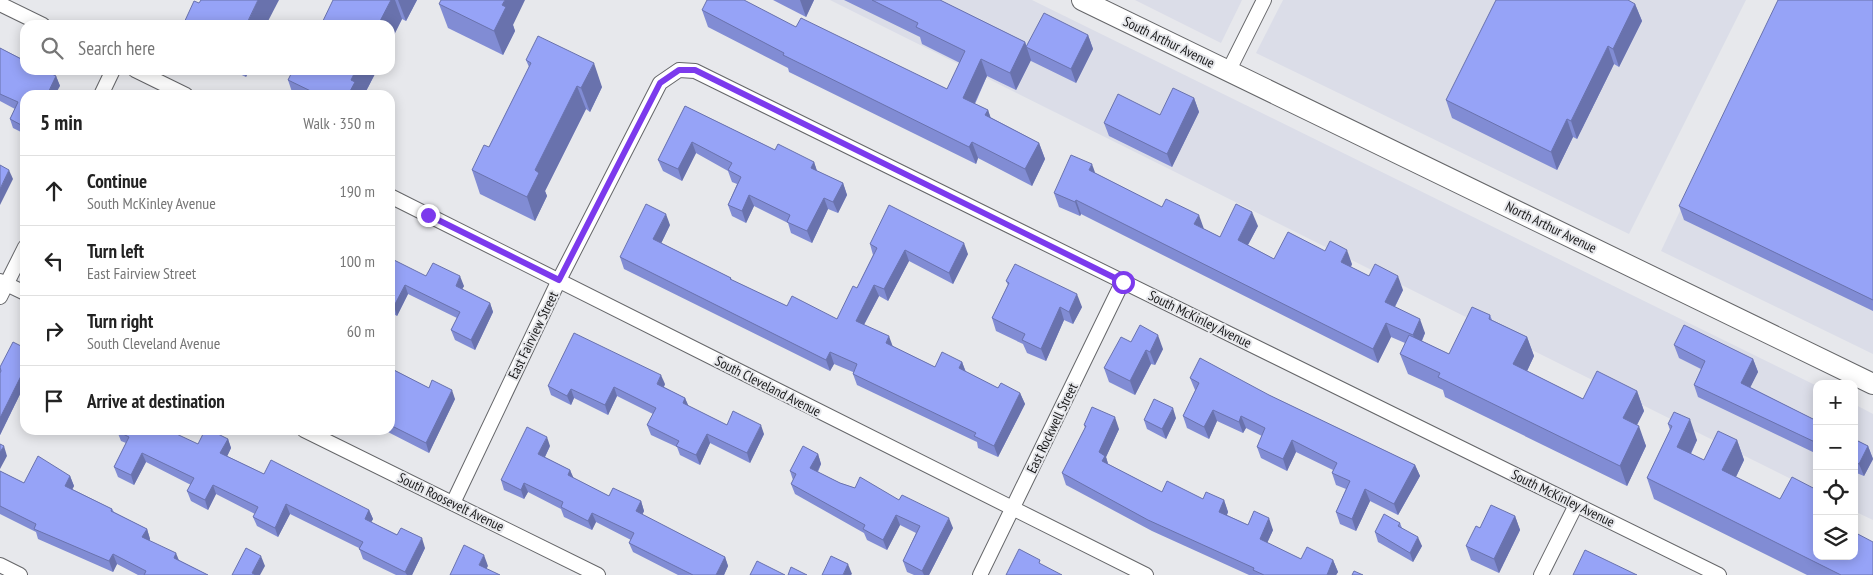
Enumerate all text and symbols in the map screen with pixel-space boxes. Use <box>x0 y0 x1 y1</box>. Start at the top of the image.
street label: South Arthur Avenue <box>1120 12 1218 72</box>
search box <box>20 20 395 75</box>
icon: search <box>38 34 66 62</box>
text: Search here <box>78 36 155 60</box>
text: 5 min <box>40 109 82 136</box>
text: Walk · 350 m <box>303 113 375 133</box>
text: Continue <box>87 169 147 193</box>
icon: ahead <box>40 177 68 205</box>
text: 190 m <box>340 181 375 201</box>
text: South McKinley Avenue <box>87 193 216 213</box>
street label: North Arthur Avenue <box>1503 197 1600 257</box>
route end <box>417 204 440 227</box>
text: Turn left <box>87 239 144 263</box>
icon: left <box>40 247 68 275</box>
text: 100 m <box>340 251 375 271</box>
text: East Fairview Street <box>87 263 196 283</box>
route start <box>1112 271 1135 294</box>
street label: South McKinley Avenue <box>1145 286 1255 352</box>
street label: East Fairview Street <box>504 288 562 382</box>
text: Turn right <box>87 309 153 333</box>
icon: right <box>40 317 68 345</box>
text: 60 m <box>347 321 375 341</box>
text: South Cleveland Avenue <box>87 333 220 353</box>
street label: South Cleveland Avenue <box>712 352 824 421</box>
street label: East Rockwell Street <box>1022 380 1082 476</box>
map controls <box>1813 380 1858 560</box>
button: + <box>1813 380 1858 425</box>
icon: arrive <box>40 387 68 415</box>
text: Arrive at destination <box>87 389 225 413</box>
button: − <box>1813 425 1858 470</box>
street label: South McKinley Avenue <box>1508 465 1618 531</box>
street label: South Roosevelt Avenue <box>395 468 507 536</box>
button: locate <box>1813 470 1858 515</box>
button: layers <box>1813 515 1858 560</box>

